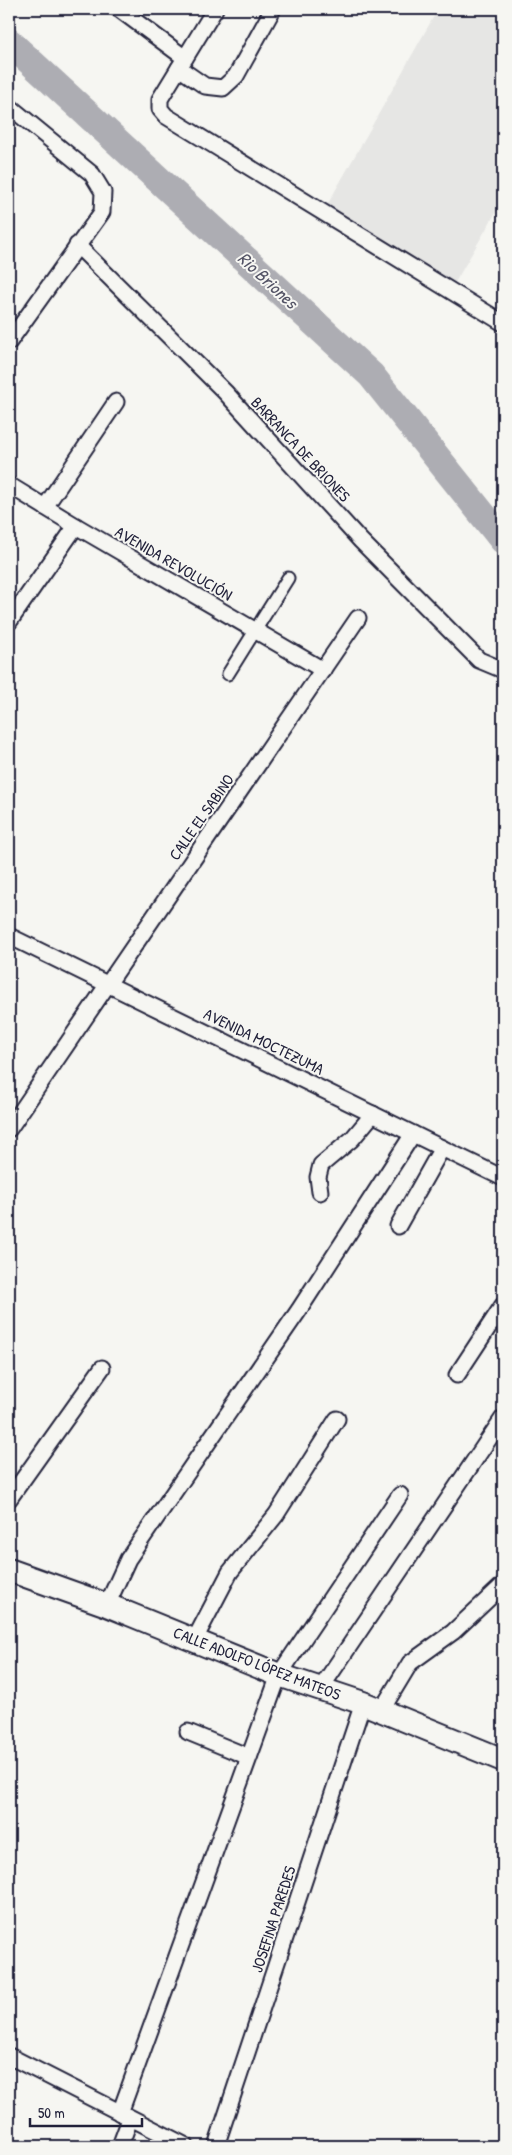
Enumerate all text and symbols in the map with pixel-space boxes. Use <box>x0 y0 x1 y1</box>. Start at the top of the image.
water label: Rio Briones <box>233 246 305 316</box>
street label: BARRANCA DE BRIONES <box>246 392 356 507</box>
street label: AVENIDA REVOLUCIÓN <box>111 520 237 606</box>
street label: CALLE EL SABINO <box>163 769 239 864</box>
street label: AVENIDA MOCTEZUMA <box>200 1002 328 1080</box>
street label: CALLE ADOLFO LÓPEZ MATEOS <box>170 1621 344 1705</box>
street label: JOSEFINA PAREDES <box>245 1862 301 1975</box>
scale bar <box>30 2095 142 2127</box>
text: 50 m <box>38 2102 65 2123</box>

